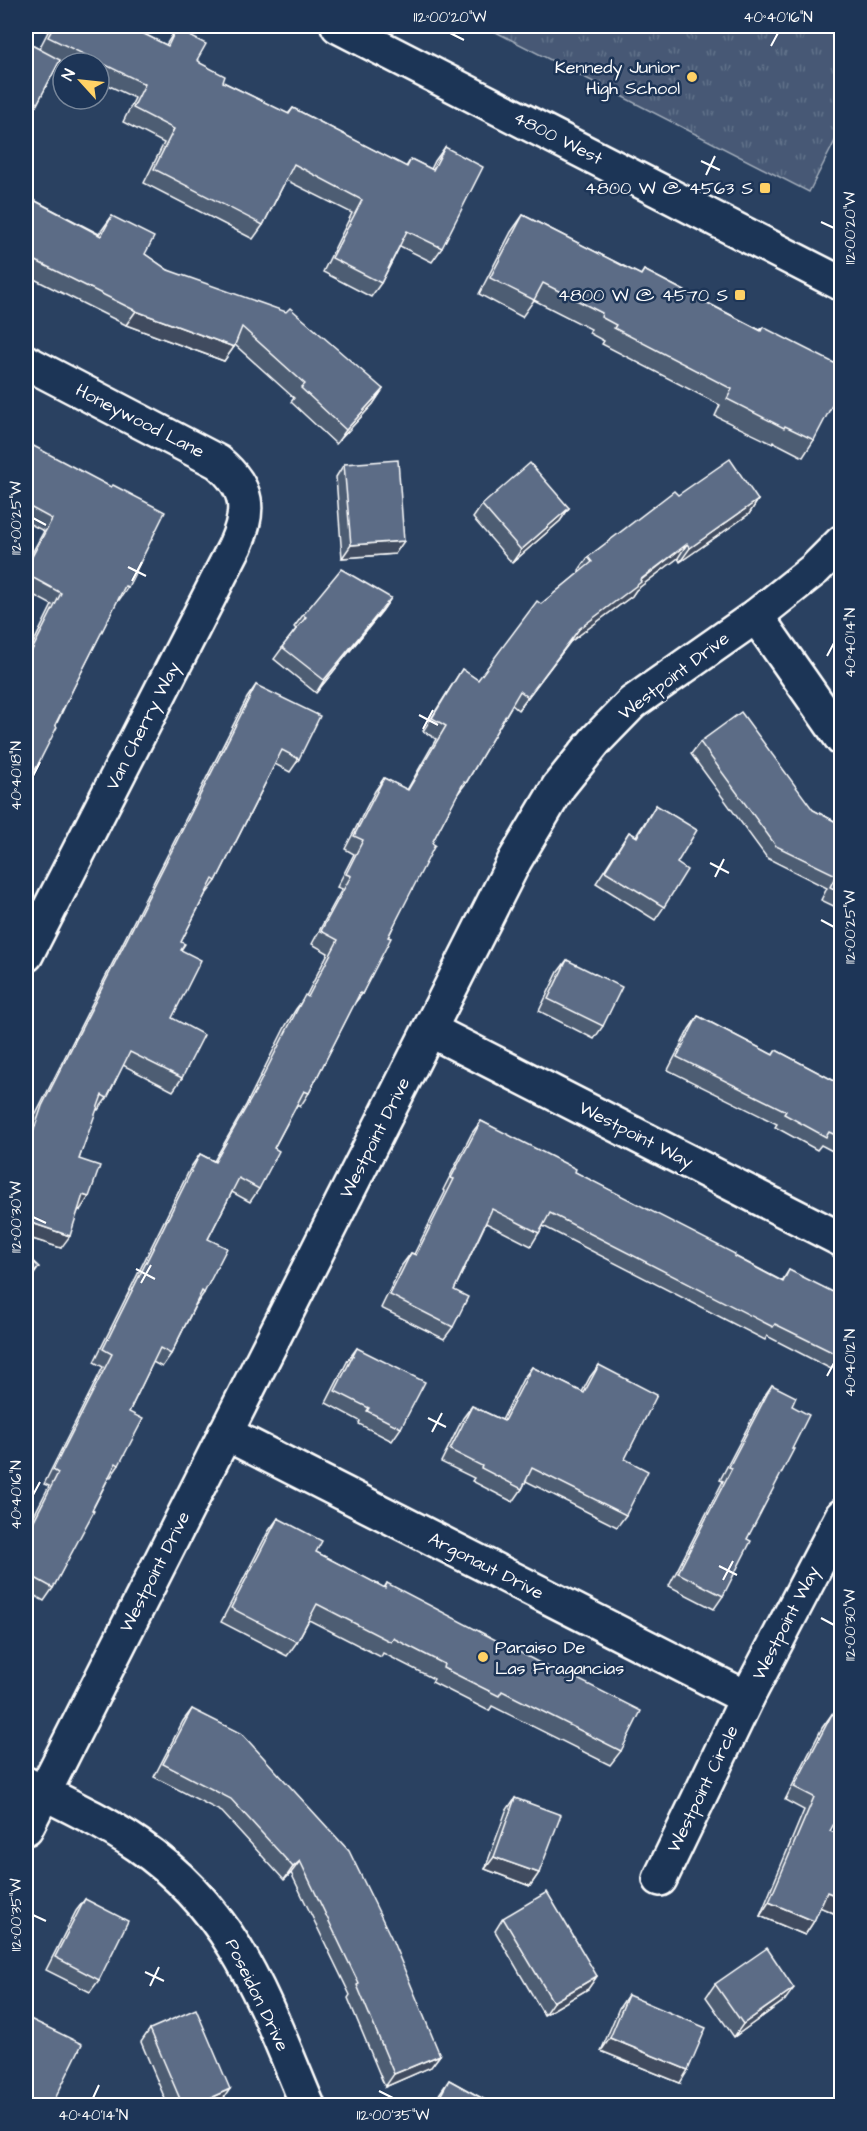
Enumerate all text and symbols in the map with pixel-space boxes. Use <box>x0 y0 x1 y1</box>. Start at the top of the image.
text: 112°00'20"W <box>414 7 486 28</box>
text: 40°40'16"N <box>743 7 813 28</box>
north arrow <box>51 51 111 111</box>
place label: Kennedy Junior High School <box>555 55 680 102</box>
text: N <box>56 65 81 84</box>
marker: Kennedy Junior High School <box>685 70 699 84</box>
street label: 4800 West <box>509 105 607 171</box>
place label: 4800 W @ 4563 S <box>585 176 753 201</box>
marker: 4800 W @ 4563 S <box>758 181 772 195</box>
text: 112°00'20"W <box>840 192 861 264</box>
place label: 4800 W @ 4570 S <box>558 283 728 308</box>
marker: 4800 W @ 4570 S <box>733 288 747 302</box>
street label: Honeywood Lane <box>71 378 209 465</box>
text: 112°00'25"W <box>6 481 27 555</box>
text: 40°40'14"N <box>840 608 861 678</box>
street label: Westpoint Drive <box>613 626 735 726</box>
street label: Van Cherry Way <box>100 657 187 795</box>
text: 40°40'18"N <box>6 741 27 811</box>
text: 112°00'25"W <box>840 890 861 964</box>
street label: Westpoint Drive <box>334 1073 416 1203</box>
street label: Westpoint Way <box>574 1095 698 1176</box>
text: 112°00'30"W <box>6 1181 27 1253</box>
text: 40°40'12"N <box>840 1329 861 1397</box>
text: 40°40'16"N <box>6 1460 27 1530</box>
street label: Westpoint Drive <box>114 1507 196 1637</box>
street label: Argonaut Drive <box>424 1526 548 1607</box>
street label: Westpoint Way <box>746 1561 827 1685</box>
text: 112°00'30"W <box>840 1589 861 1661</box>
place label: Paraiso De Las Fragancias <box>495 1635 624 1682</box>
marker: Paraiso De Las Fragancias <box>476 1650 490 1664</box>
street label: Westpoint Circle <box>661 1721 745 1857</box>
text: 112°00'35"W <box>6 1879 27 1951</box>
street label: Poseidon Drive <box>219 1935 295 2056</box>
text: 40°40'14"N <box>58 2105 128 2126</box>
text: 112°00'35"W <box>357 2105 429 2126</box>

